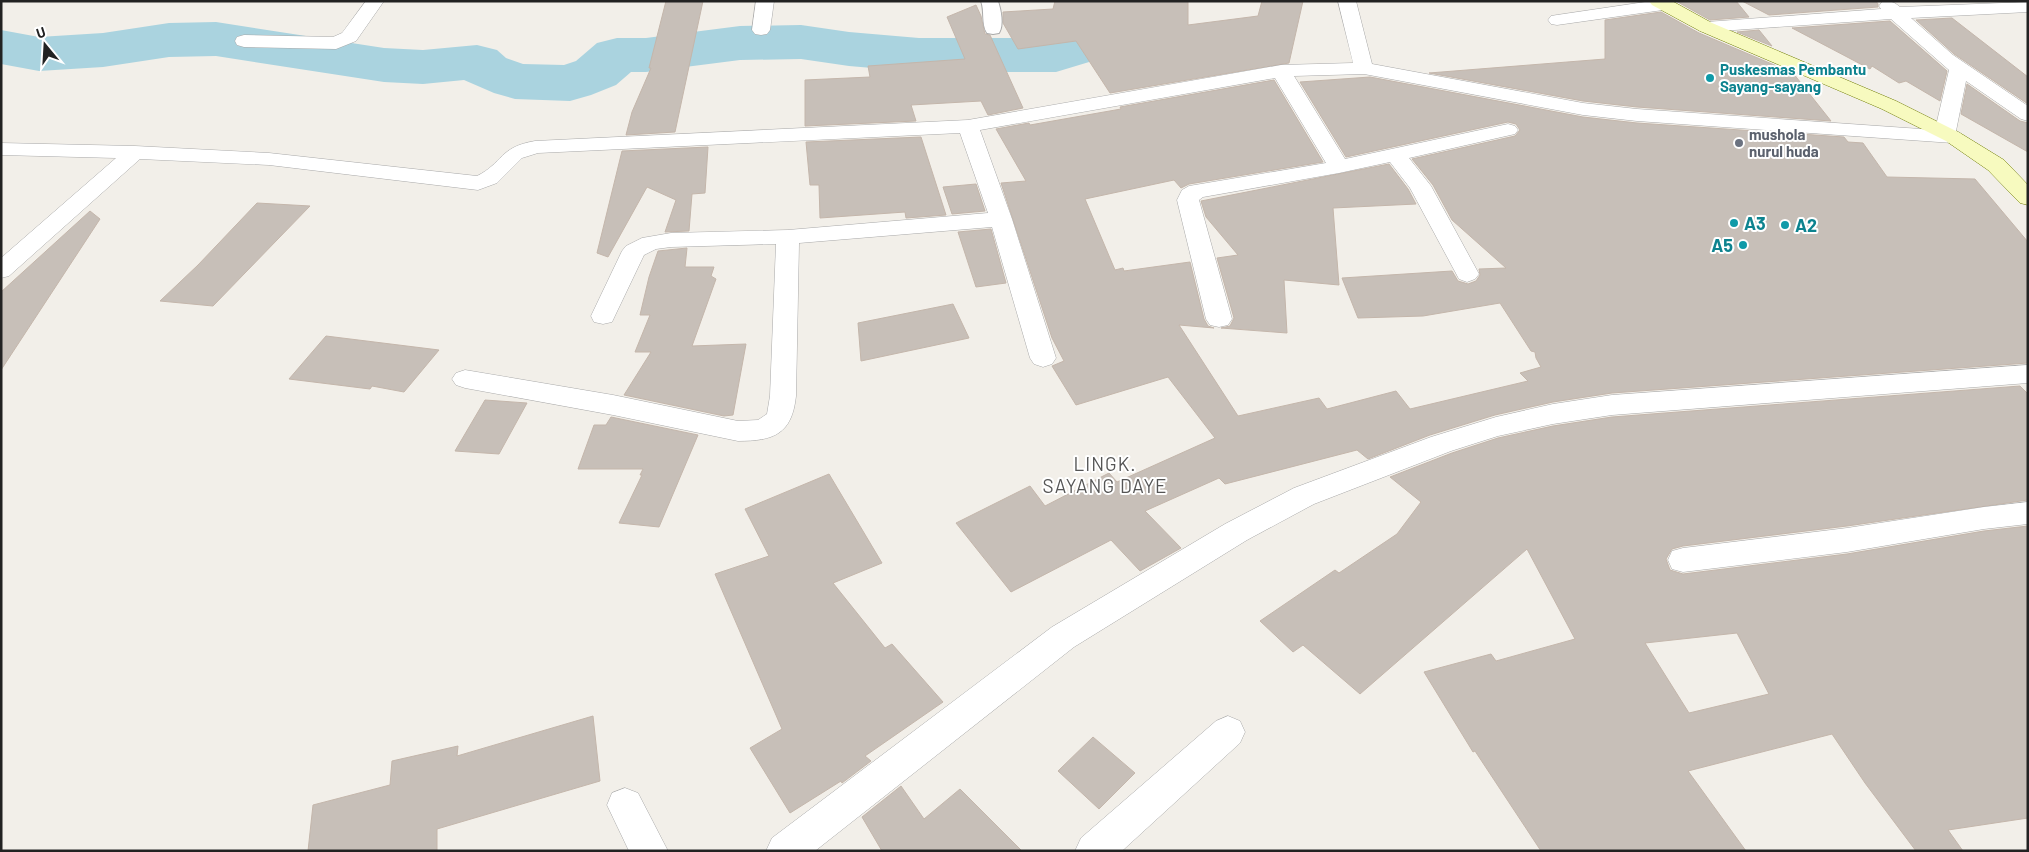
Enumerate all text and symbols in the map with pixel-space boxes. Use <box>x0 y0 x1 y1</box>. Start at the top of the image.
north arrow <box>20 20 70 70</box>
text: U <box>34 23 48 42</box>
place label: Puskesmas Pembantu Sayang-sayang <box>1720 60 1866 95</box>
marker: Puskesmas Pembantu Sayang-sayang <box>1704 72 1716 84</box>
place label: mushola nurul huda <box>1749 125 1819 160</box>
marker: mushola nurul huda <box>1733 137 1745 149</box>
place label: A3 <box>1744 212 1766 234</box>
place label: A2 <box>1795 214 1817 236</box>
marker: A3 <box>1728 217 1740 229</box>
marker: A2 <box>1779 219 1791 231</box>
place label: A5 <box>1711 234 1733 256</box>
marker: A5 <box>1737 239 1749 251</box>
district label: LINGK. SAYANG DAYE <box>1043 452 1167 497</box>

